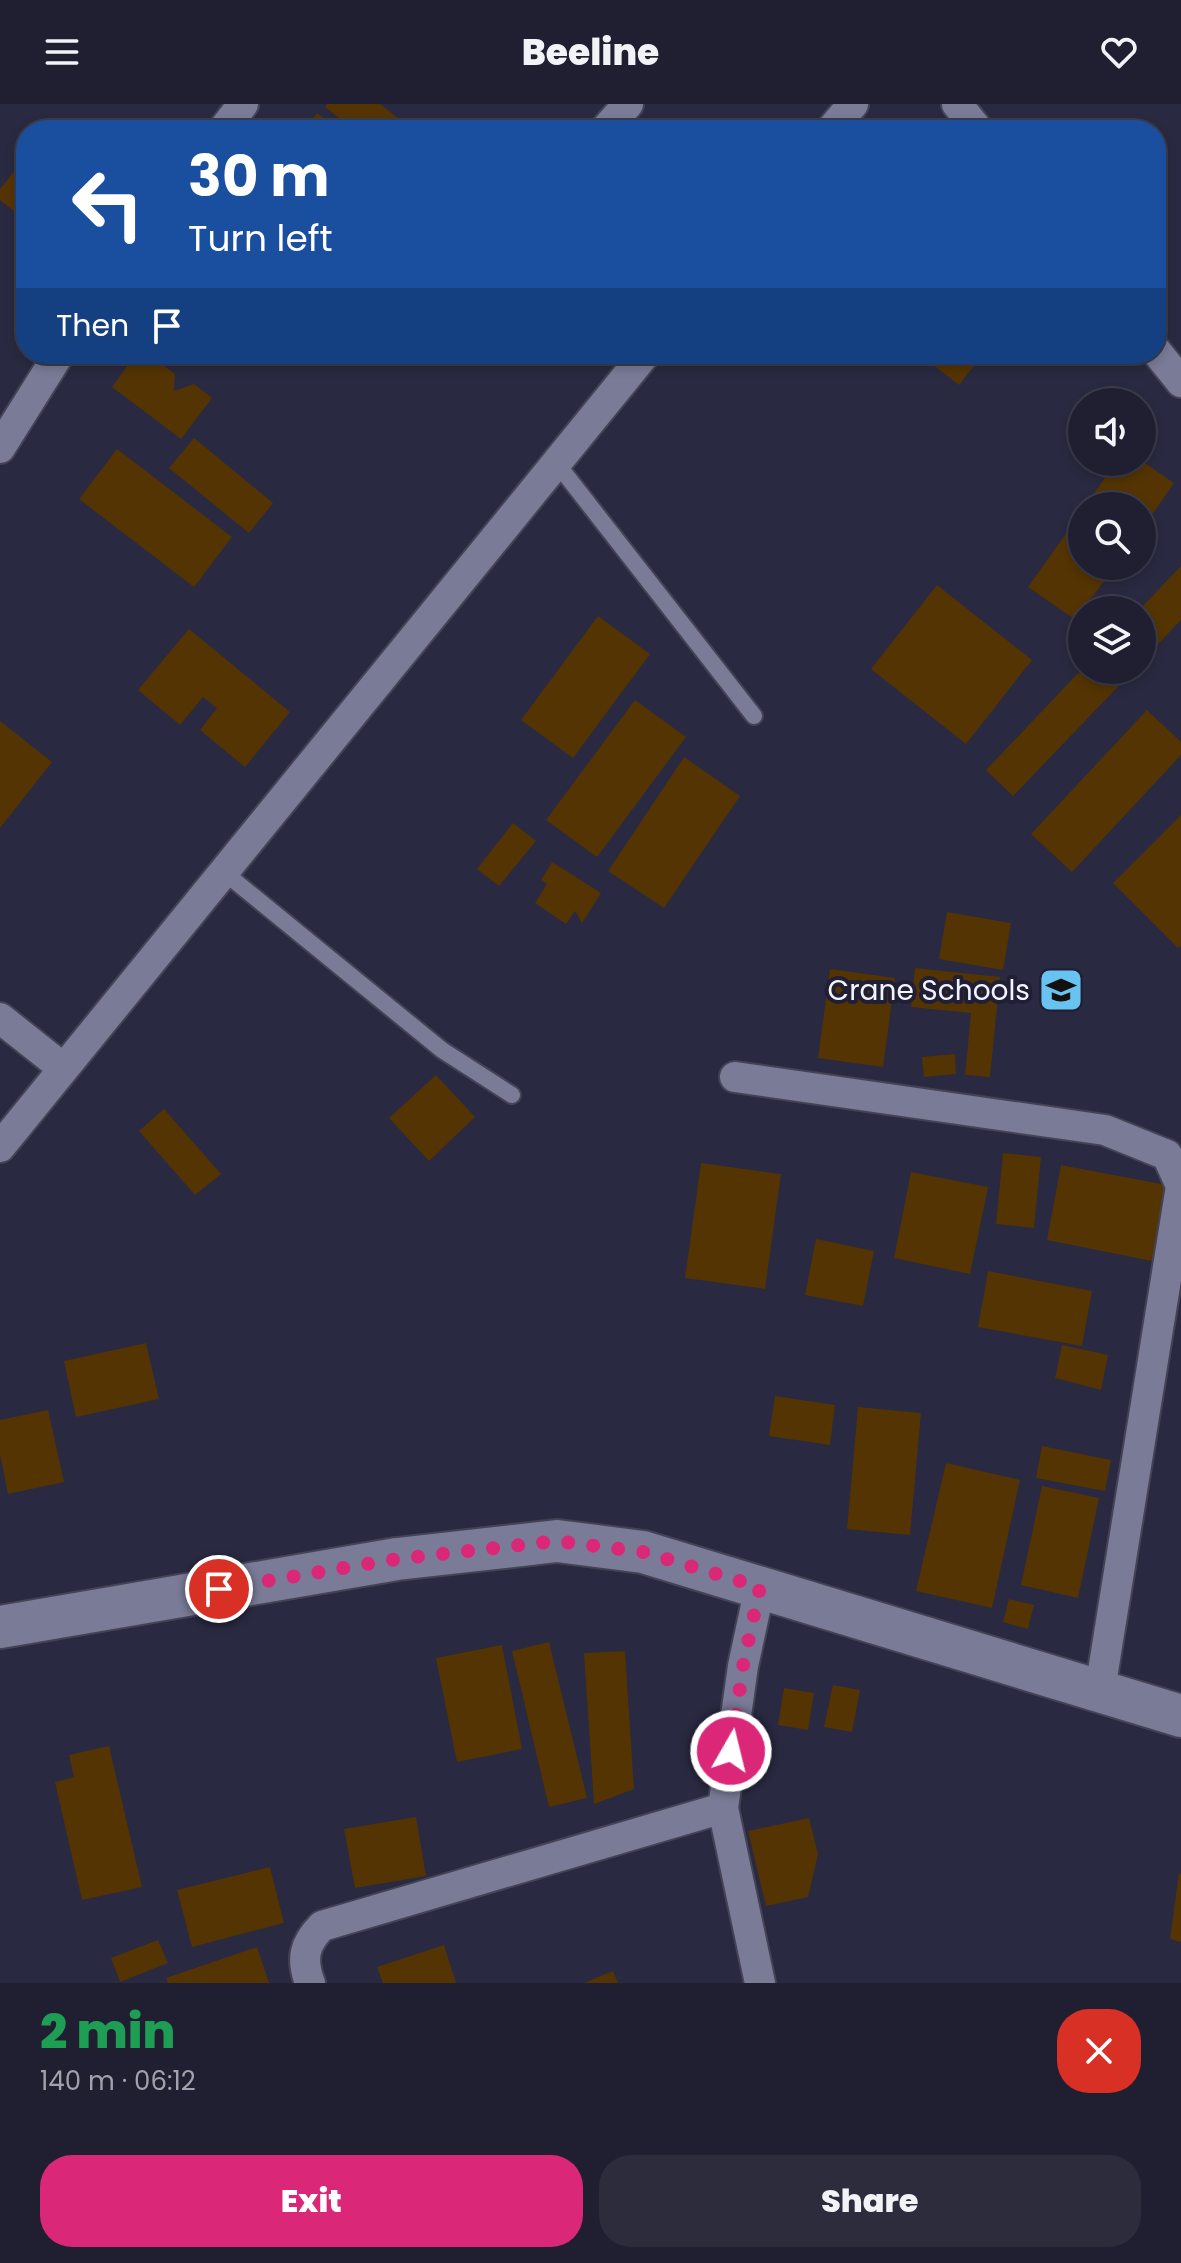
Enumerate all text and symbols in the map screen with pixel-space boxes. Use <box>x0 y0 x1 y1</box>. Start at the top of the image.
text: Beeline <box>522 27 659 78</box>
icon: menu <box>40 30 84 74</box>
icon: heart <box>1097 30 1141 74</box>
text: 30 m <box>188 137 330 216</box>
icon: left <box>56 152 160 256</box>
text: Turn left <box>188 213 333 264</box>
text: Then <box>56 304 129 347</box>
icon: arrive <box>145 304 189 348</box>
map controls <box>1068 388 1156 684</box>
button: sound <box>1068 388 1156 476</box>
button: search <box>1068 492 1156 580</box>
button: layers <box>1068 596 1156 684</box>
school or university icon: Crane Schools <box>1037 966 1085 1014</box>
place label: Crane Schools <box>828 971 1030 1010</box>
pin <box>185 1555 253 1623</box>
icon: arrive <box>197 1567 241 1611</box>
position arrow <box>689 1709 773 1793</box>
text: 2 min <box>40 1998 175 2065</box>
button: close <box>1057 2009 1141 2093</box>
text: 140 m · 06:12 <box>40 2063 196 2099</box>
button: Exit <box>40 2155 583 2247</box>
button: Share <box>599 2155 1141 2247</box>

